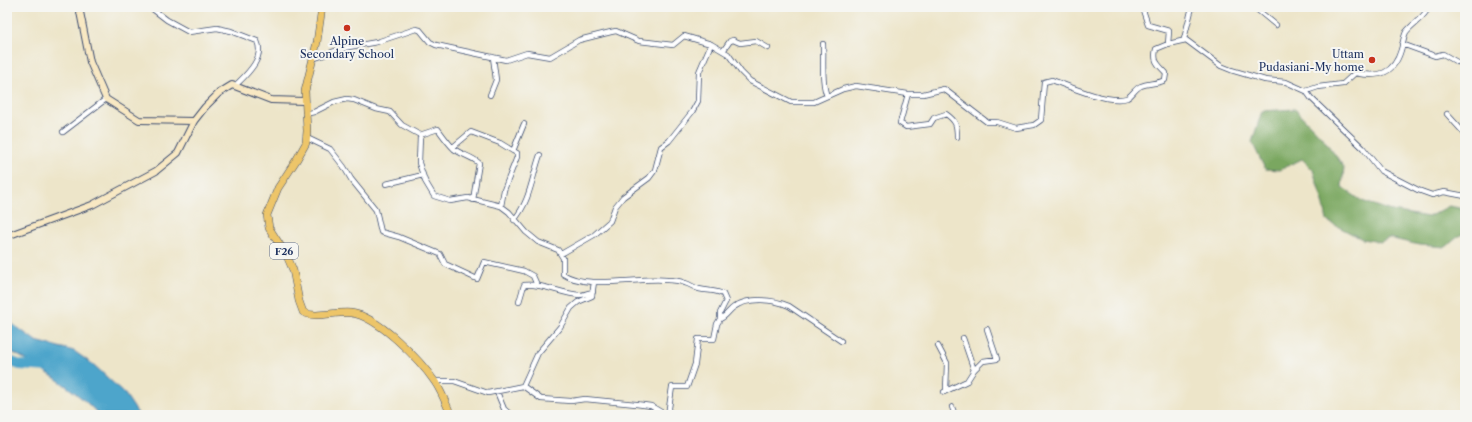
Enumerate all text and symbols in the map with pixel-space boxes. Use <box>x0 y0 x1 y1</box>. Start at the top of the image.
marker: Alpine Secondary School <box>342 23 352 33</box>
place label: Alpine Secondary School <box>300 34 395 61</box>
place label: Uttam Pudasiani-My home <box>1259 47 1365 74</box>
marker: Uttam Pudasiani-My home <box>1367 55 1377 65</box>
road number: F26 <box>270 243 298 259</box>

